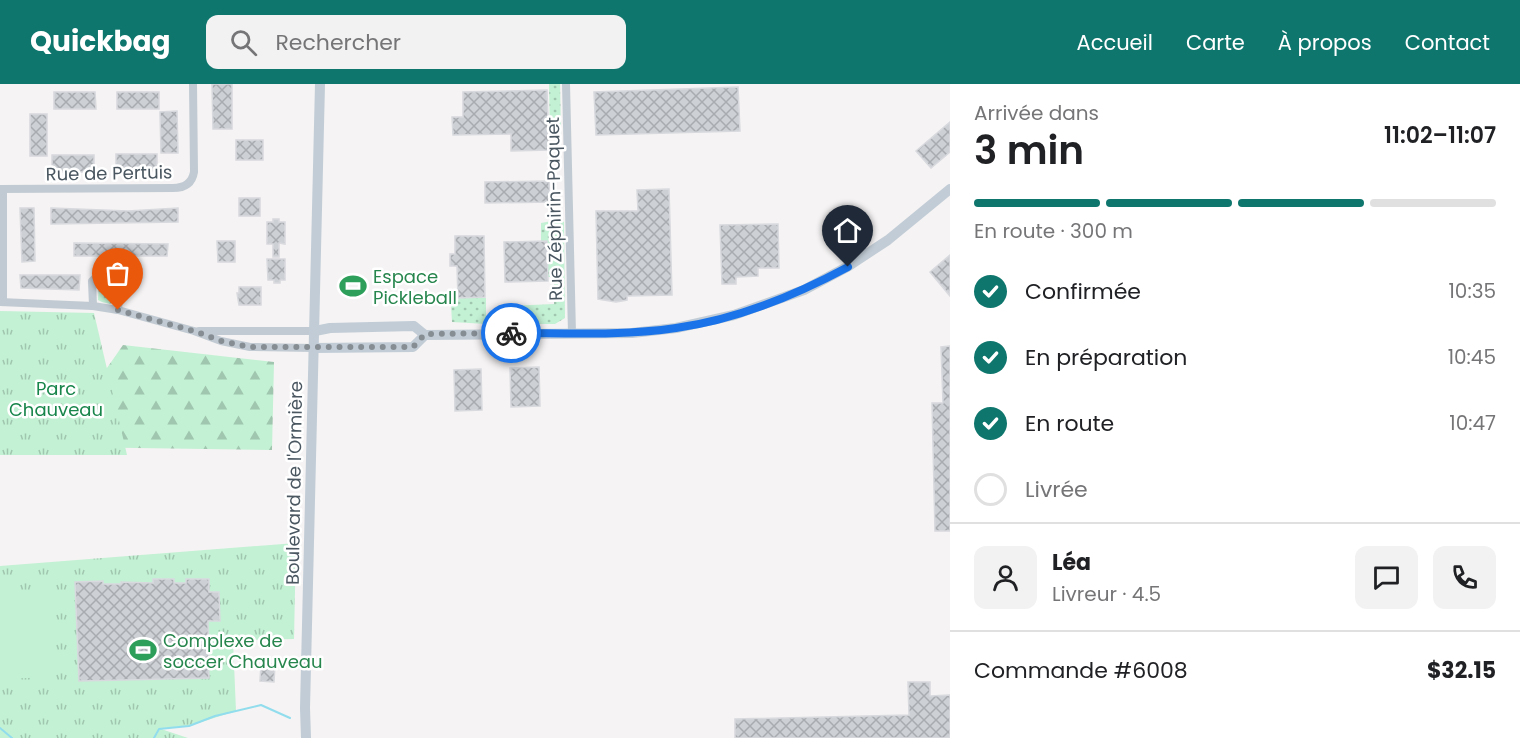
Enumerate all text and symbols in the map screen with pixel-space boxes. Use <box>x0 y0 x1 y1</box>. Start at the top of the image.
search box <box>206 15 626 69</box>
text: Quickbag <box>30 22 170 61</box>
icon: search <box>227 26 260 59</box>
text: Rechercher <box>275 27 401 58</box>
text: Accueil <box>1076 28 1153 57</box>
text: Carte <box>1186 28 1245 57</box>
text: À propos <box>1278 28 1372 57</box>
text: Contact <box>1405 28 1490 57</box>
text: Arrivée dans <box>974 99 1099 127</box>
street label: Rue Zéphirin-Paquet <box>540 117 568 301</box>
text: 11:02–11:07 <box>1384 120 1496 151</box>
text: 3 min <box>974 123 1084 178</box>
street label: Rue de Pertuis <box>45 159 173 187</box>
pin <box>822 205 873 267</box>
icon: home <box>831 214 864 247</box>
text: En route · 300 m <box>974 217 1133 245</box>
pin <box>92 248 143 310</box>
icon: bag <box>101 257 134 290</box>
place label: Espace Pickleball <box>373 264 457 310</box>
sports icon: Espace Pickleball <box>338 271 368 301</box>
icon: check <box>974 275 1007 308</box>
text: Confirmée <box>1025 276 1141 307</box>
text: 10:35 <box>1448 277 1496 305</box>
courier <box>481 303 541 363</box>
icon: bike <box>495 317 528 350</box>
icon: check <box>974 341 1007 374</box>
text: En préparation <box>1025 342 1187 373</box>
text: 10:45 <box>1448 343 1496 371</box>
park label: Parc Chauveau <box>9 376 103 422</box>
street label: Boulevard de l'Ormière <box>280 381 308 585</box>
icon: check <box>974 407 1007 440</box>
text: En route <box>1025 408 1114 439</box>
text: 10:47 <box>1449 409 1496 437</box>
text: Livrée <box>1025 474 1088 505</box>
button: person <box>974 546 1037 609</box>
button: chat <box>1355 546 1418 609</box>
button: phone <box>1433 546 1496 609</box>
text: Léa <box>1052 547 1091 578</box>
text: Livreur · 4.5 <box>1052 580 1161 608</box>
place label: Complexe de soccer Chauveau <box>163 628 323 674</box>
sports icon: Complexe de soccer Chauveau <box>128 635 158 665</box>
text: Commande #6008 <box>974 655 1188 686</box>
text: $32.15 <box>1427 655 1496 686</box>

